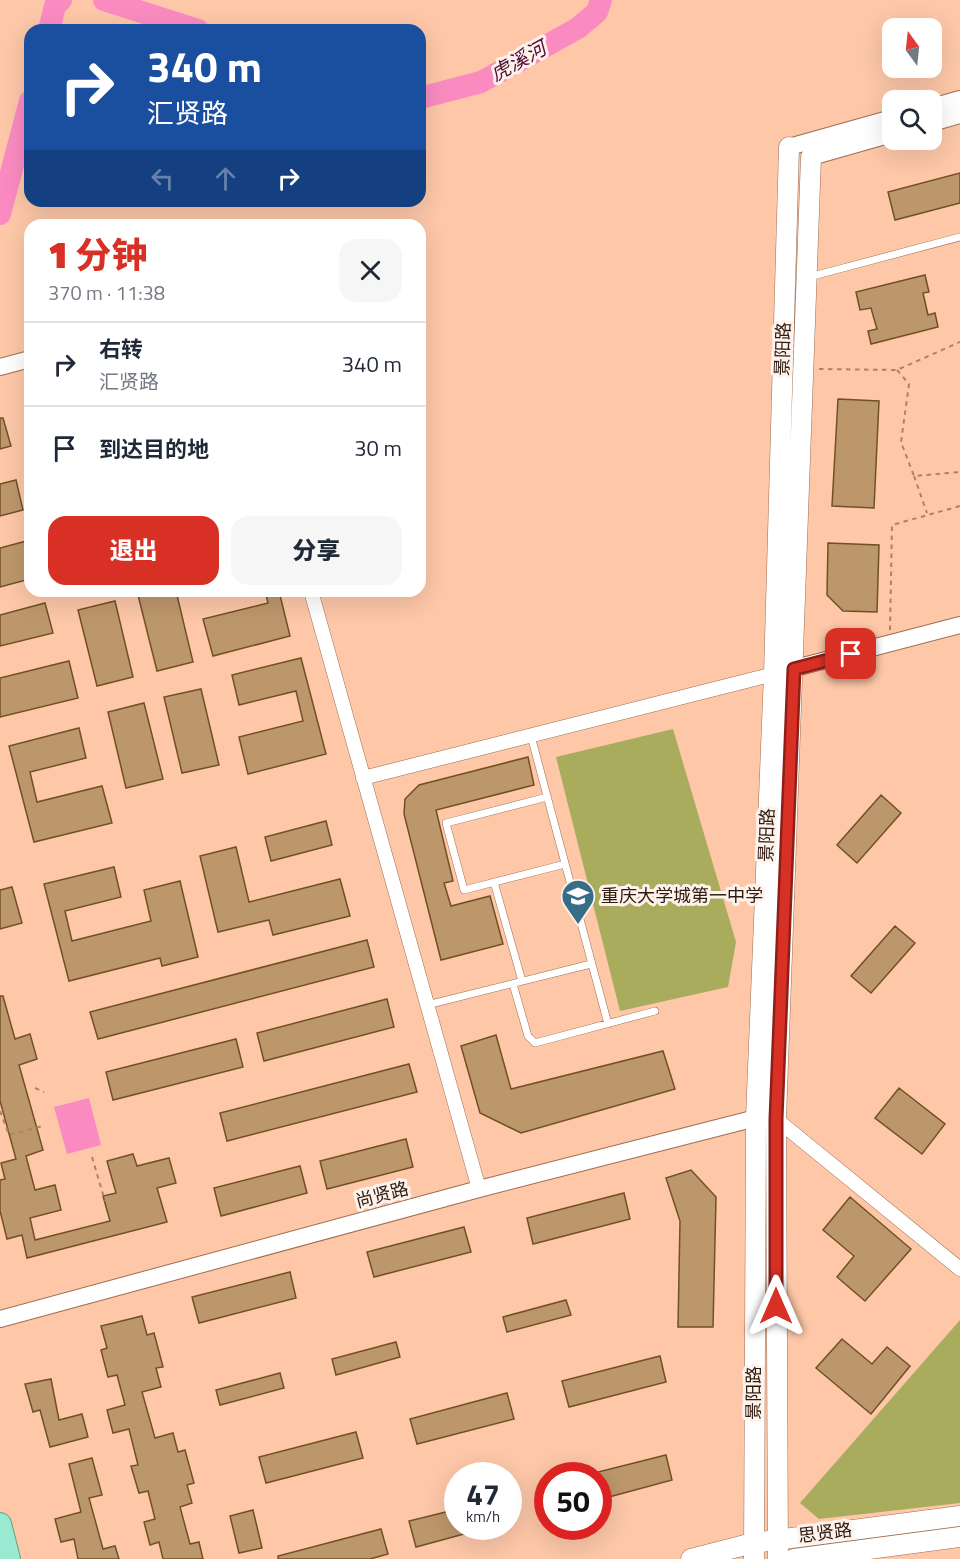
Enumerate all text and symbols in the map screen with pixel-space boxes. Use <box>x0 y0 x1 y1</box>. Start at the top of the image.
north arrow <box>882 18 942 78</box>
map controls <box>882 18 942 150</box>
water label: 虎溪河 <box>484 31 555 89</box>
text: 340 m <box>147 34 262 98</box>
icon: right <box>48 48 126 126</box>
button: search <box>882 90 942 150</box>
text: 汇贤路 <box>147 92 228 133</box>
icon: left <box>146 162 179 195</box>
icon: ahead <box>209 162 242 195</box>
icon: right <box>272 162 305 195</box>
text: 1 分钟 <box>48 227 148 282</box>
button: close <box>339 239 402 302</box>
text: 370 m · 11:38 <box>48 277 165 308</box>
street label: 景阳路 <box>768 322 797 376</box>
text: 右转 <box>99 332 143 366</box>
text: 340 m <box>342 347 402 381</box>
icon: right <box>48 348 81 381</box>
text: 汇贤路 <box>99 366 159 397</box>
text: 30 m <box>354 431 402 465</box>
icon: arrive <box>48 432 81 465</box>
text: 到达目的地 <box>99 432 209 466</box>
button: 退出 <box>48 516 219 585</box>
button: 分享 <box>231 516 402 585</box>
pin <box>825 628 876 679</box>
icon: arrive <box>834 637 867 670</box>
street label: 景阳路 <box>752 808 781 862</box>
school or university icon: 重庆大学城第一中学 <box>560 878 596 925</box>
place label: 重庆大学城第一中学 <box>601 882 763 909</box>
street label: 尚贤路 <box>352 1174 411 1215</box>
position arrow <box>744 1274 808 1338</box>
street label: 景阳路 <box>740 1366 767 1420</box>
speed limit sign: 50 <box>534 1462 612 1540</box>
text: 47 <box>466 1471 500 1517</box>
text: km/h <box>466 1505 500 1528</box>
street label: 思贤路 <box>796 1516 853 1549</box>

